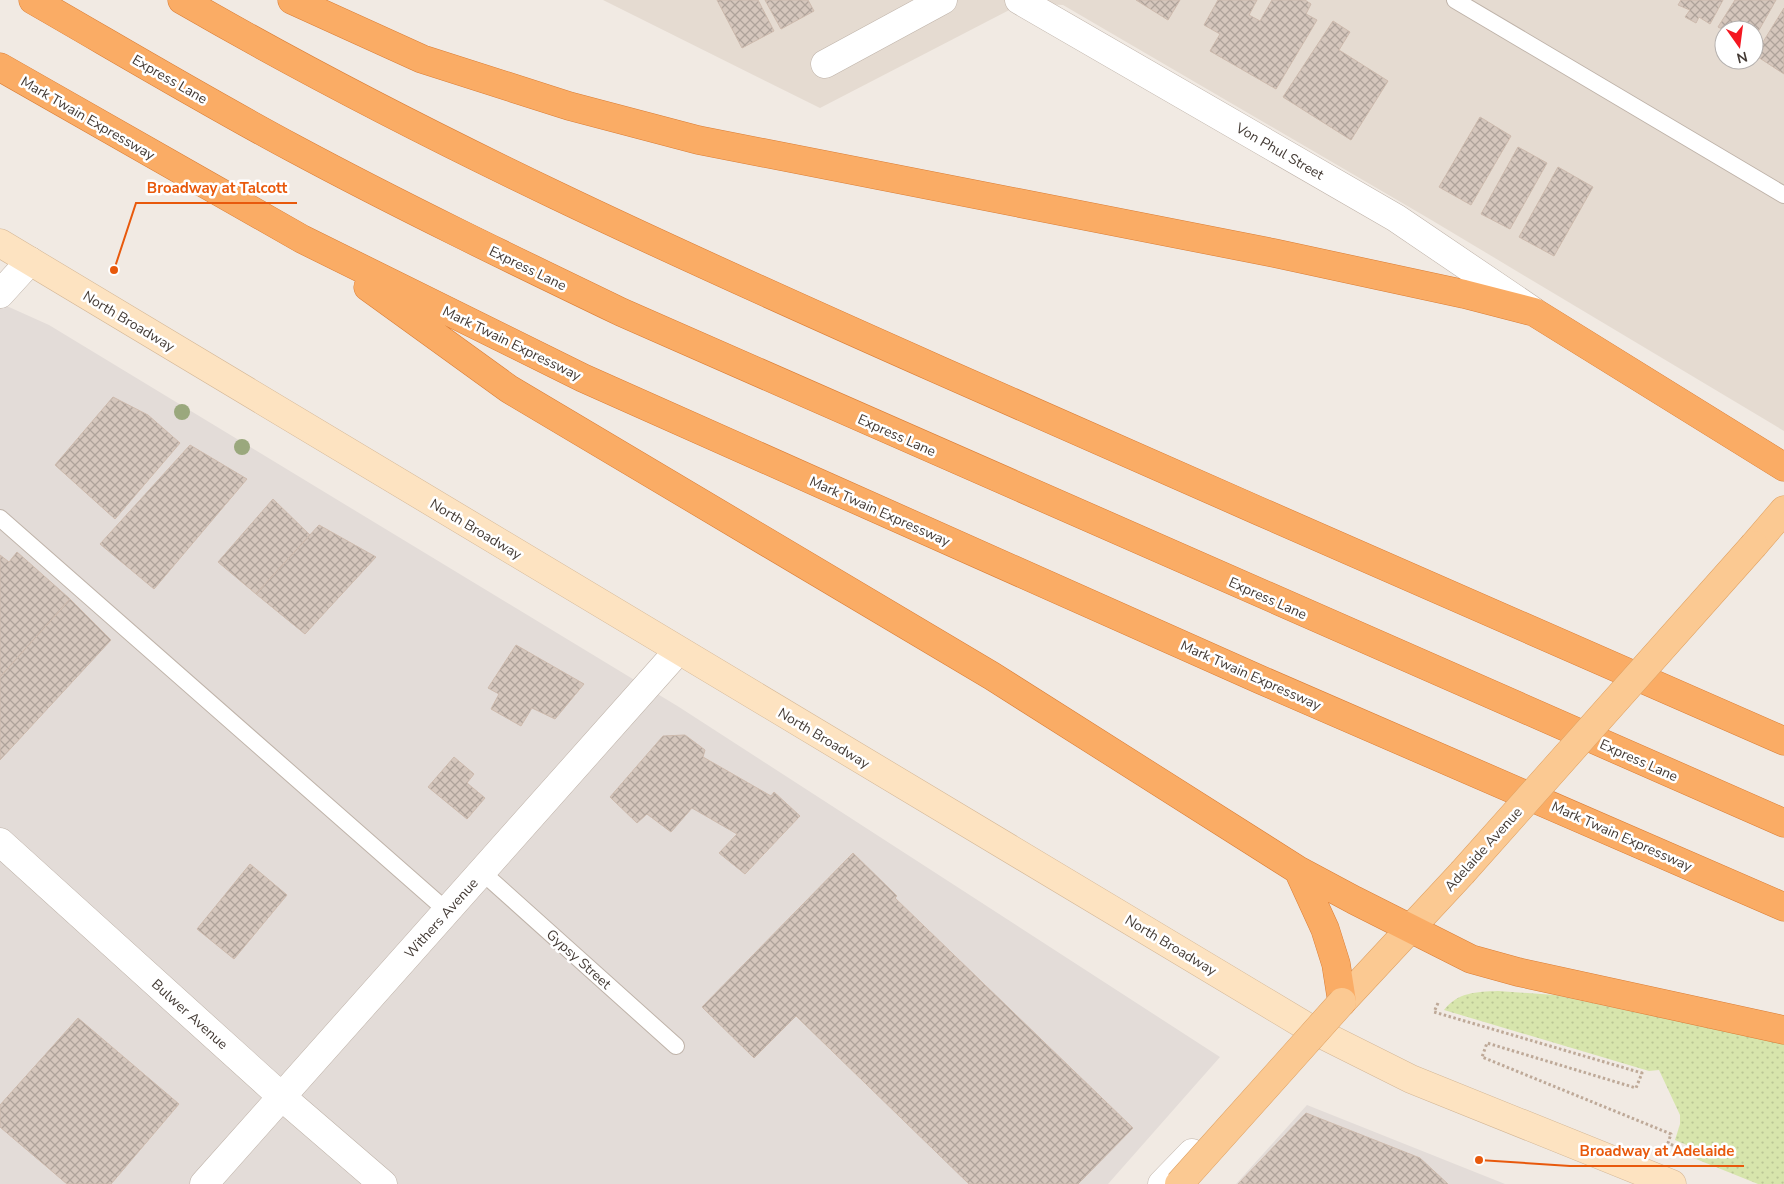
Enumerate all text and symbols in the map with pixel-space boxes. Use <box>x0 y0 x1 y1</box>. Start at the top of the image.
north arrow <box>1714 20 1764 70</box>
text: N <box>1735 47 1749 68</box>
street label: Express Lane <box>129 50 211 109</box>
street label: Mark Twain Expressway <box>17 72 159 165</box>
street label: Von Phul Street <box>1231 118 1327 184</box>
callout: Broadway at Talcott <box>136 173 297 203</box>
text: Broadway at Talcott <box>147 178 287 198</box>
street label: Express Lane <box>486 242 569 295</box>
street label: North Broadway <box>79 287 179 357</box>
street label: Mark Twain Expressway <box>439 302 585 386</box>
street label: Express Lane <box>855 410 939 461</box>
street label: Mark Twain Expressway <box>807 472 954 551</box>
street label: North Broadway <box>426 495 526 565</box>
street label: Express Lane <box>1226 573 1310 624</box>
street label: Mark Twain Expressway <box>1178 636 1325 715</box>
street label: North Broadway <box>774 704 874 774</box>
street label: Express Lane <box>1597 735 1681 786</box>
street label: Mark Twain Expressway <box>1549 797 1696 876</box>
street label: Adelaide Avenue <box>1440 803 1526 896</box>
street label: Withers Avenue <box>400 874 483 963</box>
street label: North Broadway <box>1121 911 1221 981</box>
street label: Gypsy Street <box>542 925 615 994</box>
street label: Bulwer Avenue <box>147 975 232 1054</box>
callout: Broadway at Adelaide <box>1570 1136 1744 1166</box>
text: Broadway at Adelaide <box>1580 1141 1734 1161</box>

